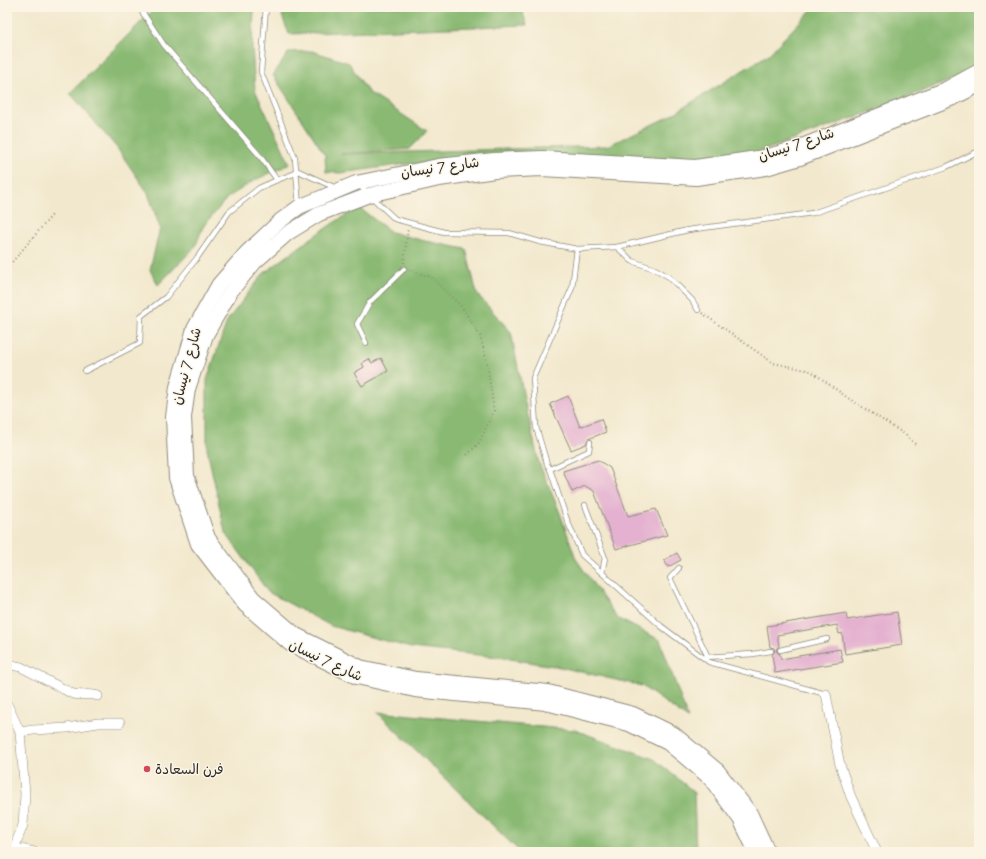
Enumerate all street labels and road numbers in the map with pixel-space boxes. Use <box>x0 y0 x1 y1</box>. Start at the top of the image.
street label: شارع 7 نيسان <box>756 124 837 166</box>
street label: شارع 7 نيسان <box>400 154 480 182</box>
street label: شارع 7 نيسان <box>168 326 206 407</box>
street label: شارع 7 نيسان <box>286 636 365 686</box>

